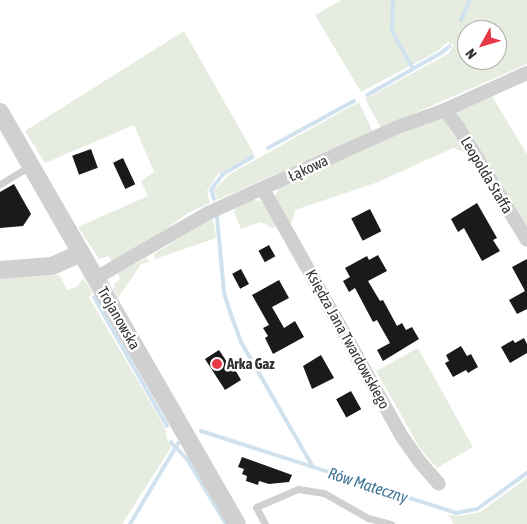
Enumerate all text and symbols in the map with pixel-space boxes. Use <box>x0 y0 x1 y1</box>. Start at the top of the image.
north arrow <box>457 20 507 70</box>
text: N <box>462 46 480 62</box>
street label: Leopolda Staffa <box>457 133 517 217</box>
street label: Łąkowa <box>285 151 331 185</box>
street label: Księdza Jana Twardowskiego <box>302 266 394 412</box>
street label: Trojanowska <box>94 283 144 353</box>
place label: Arka Gaz <box>227 355 275 373</box>
marker: Arka Gaz <box>211 358 223 370</box>
water label: Rów Mateczny <box>326 463 410 507</box>

